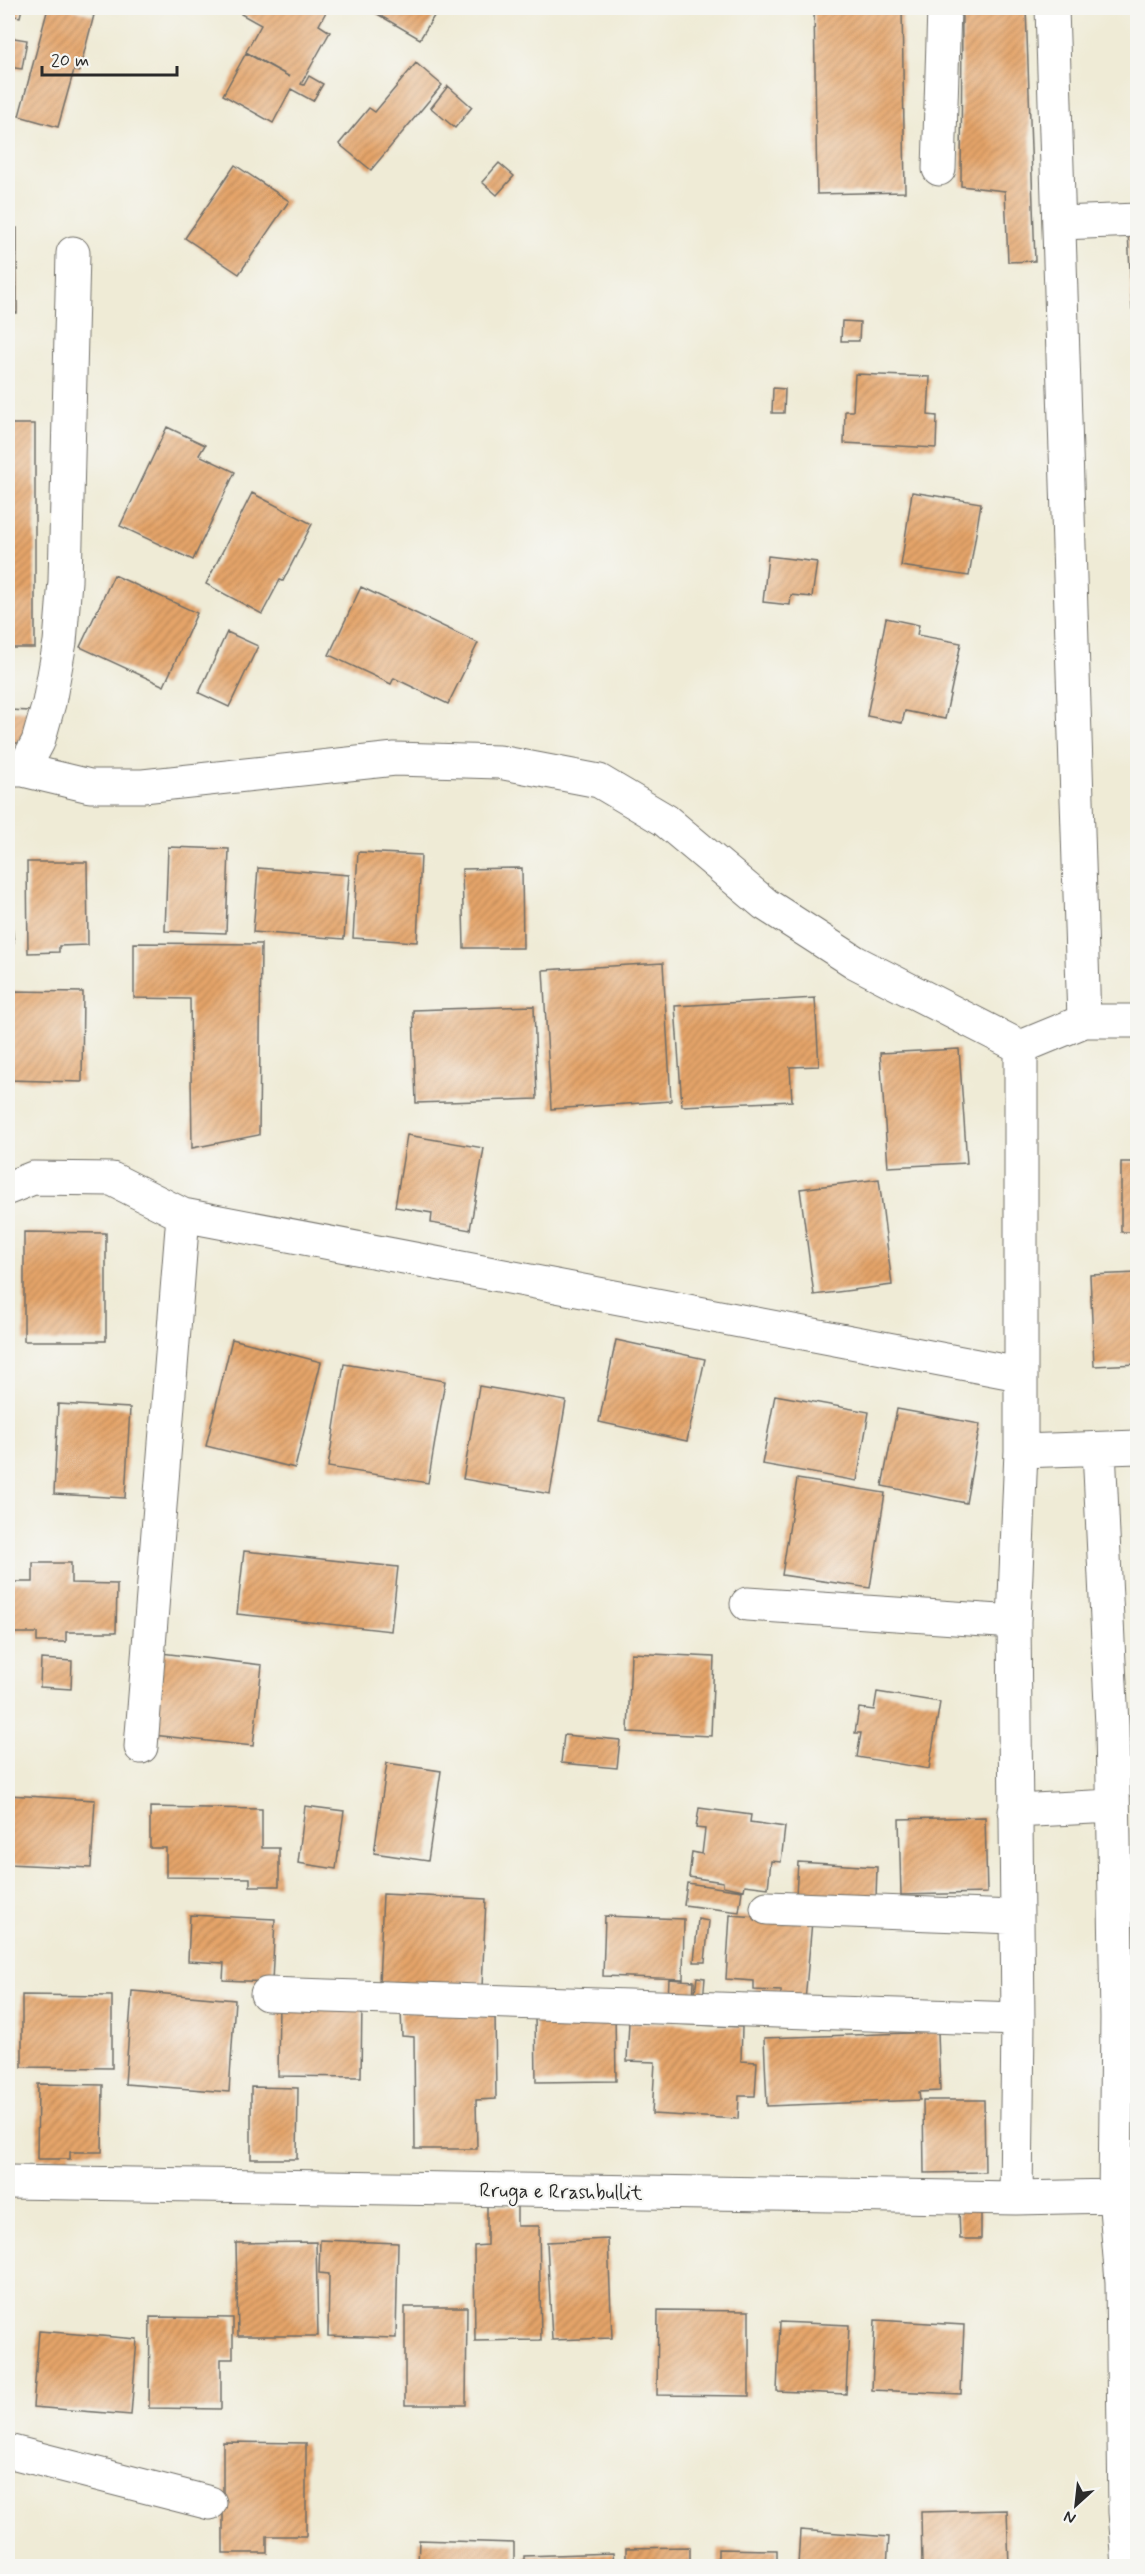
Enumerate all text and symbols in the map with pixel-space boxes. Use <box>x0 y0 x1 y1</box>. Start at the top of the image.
scale bar <box>42 39 177 77</box>
text: 20 m <box>51 49 89 73</box>
street label: Rruga e Rrashbullit <box>479 2178 643 2208</box>
north arrow <box>1046 2475 1106 2535</box>
text: N <box>1060 2505 1079 2529</box>

